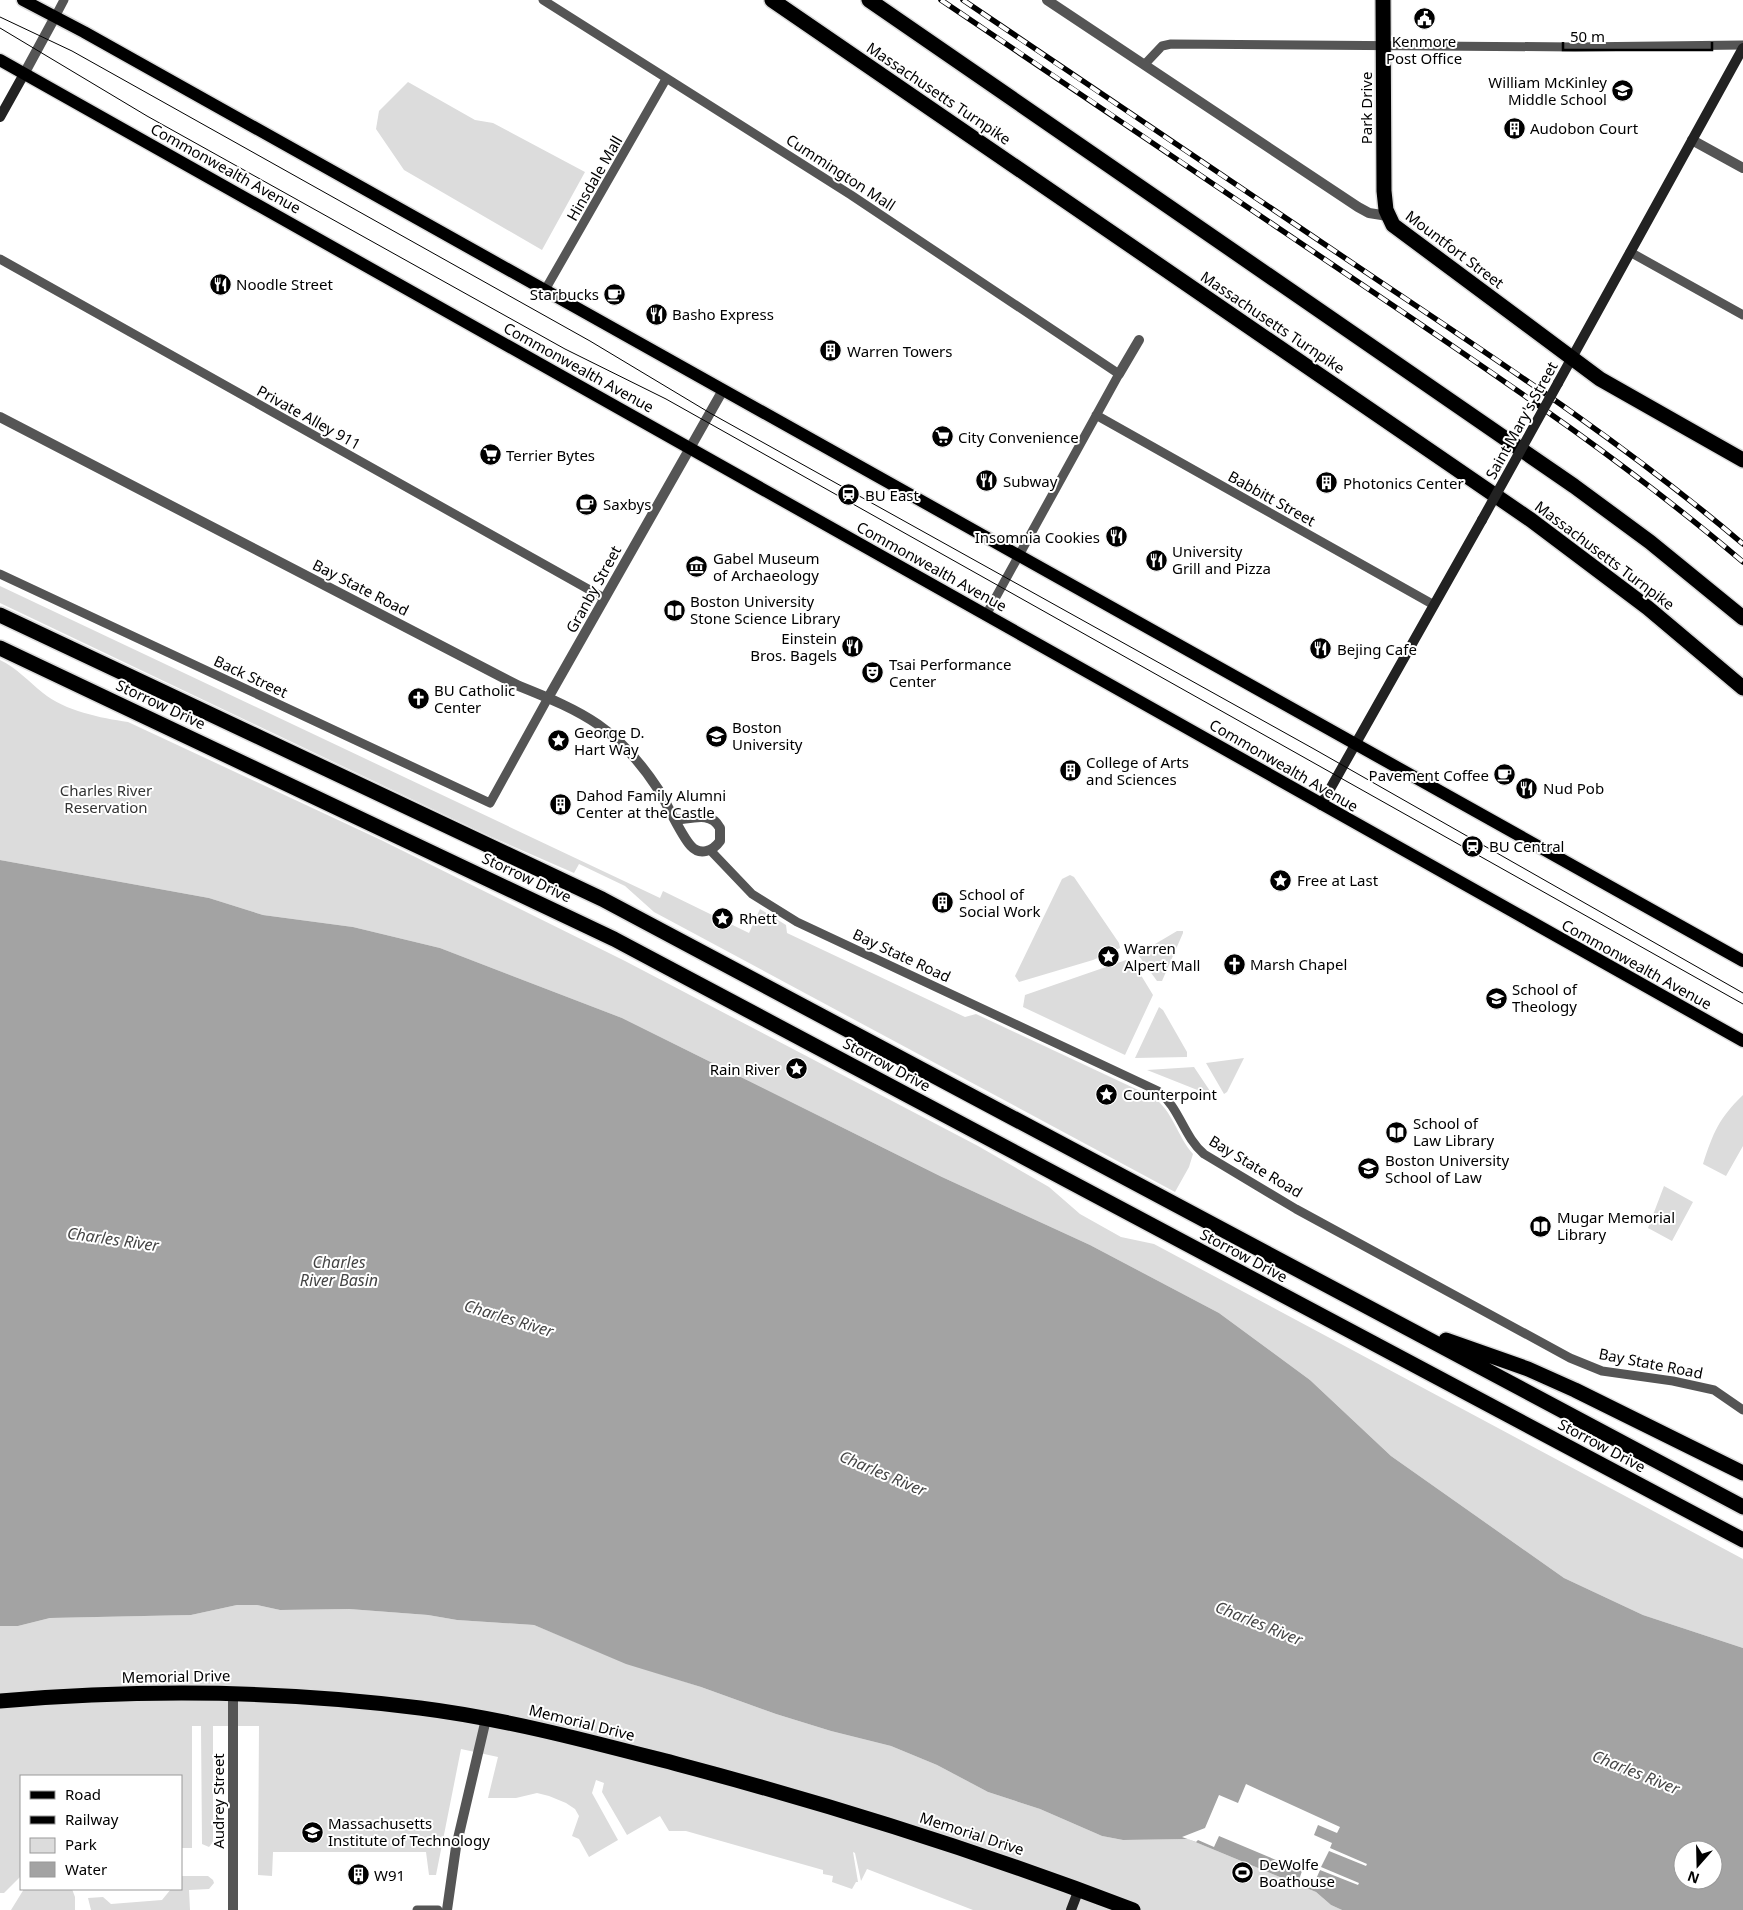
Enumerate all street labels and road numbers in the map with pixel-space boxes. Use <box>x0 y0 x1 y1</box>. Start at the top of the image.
street label: Massachusetts Turnpike <box>863 37 1015 149</box>
street label: Park Drive <box>1356 72 1376 144</box>
street label: Commonwealth Avenue <box>147 118 305 218</box>
street label: Cummington Mall <box>782 129 900 215</box>
street label: Hinsdale Mall <box>562 132 626 224</box>
street label: Mountfort Street <box>1402 205 1509 293</box>
street label: Massachusetts Turnpike <box>1197 266 1349 378</box>
street label: Commonwealth Avenue <box>500 317 658 417</box>
street label: Saint Mary's Street <box>1480 357 1562 482</box>
street label: Private Alley 911 <box>254 380 364 454</box>
street label: Babbitt Street <box>1225 466 1320 531</box>
street label: Massachusetts Turnpike <box>1531 496 1679 614</box>
street label: Commonwealth Avenue <box>853 516 1011 616</box>
street label: Granby Street <box>561 541 626 636</box>
street label: Bay State Road <box>309 554 413 620</box>
street label: Back Street <box>211 650 292 702</box>
street label: Storrow Drive <box>113 675 209 733</box>
street label: Commonwealth Avenue <box>1206 714 1362 816</box>
street label: Storrow Drive <box>479 848 575 906</box>
street label: Commonwealth Avenue <box>1558 914 1716 1014</box>
street label: Bay State Road <box>850 924 954 986</box>
street label: Storrow Drive <box>840 1033 934 1095</box>
street label: Bay State Road <box>1206 1130 1306 1202</box>
street label: Storrow Drive <box>1197 1224 1291 1286</box>
street label: Bay State Road <box>1597 1343 1705 1383</box>
street label: Storrow Drive <box>1555 1414 1649 1476</box>
street label: Memorial Drive <box>122 1665 230 1687</box>
street label: Memorial Drive <box>527 1699 637 1745</box>
street label: Audrey Street <box>208 1753 228 1849</box>
street label: Memorial Drive <box>917 1807 1027 1859</box>

